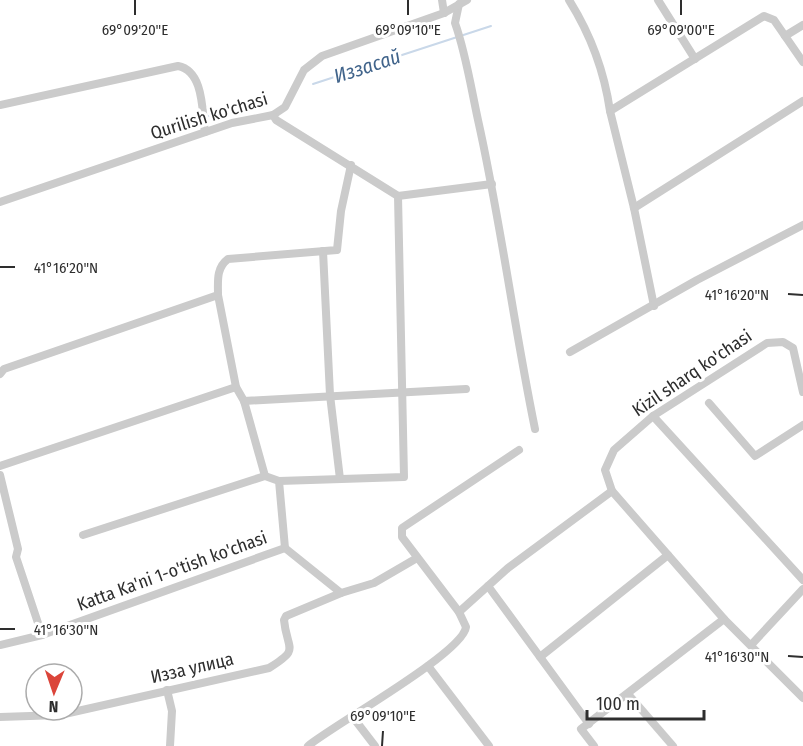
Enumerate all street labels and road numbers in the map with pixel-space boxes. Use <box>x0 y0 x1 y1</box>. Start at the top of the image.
street label: Qurilish ko'chasi <box>148 88 270 144</box>
street label: Kizil sharq ko'chasi <box>628 325 756 421</box>
street label: Katta Ka'ni 1-o'tish ko'chasi <box>74 526 270 616</box>
street label: Изза улица <box>148 648 236 688</box>

